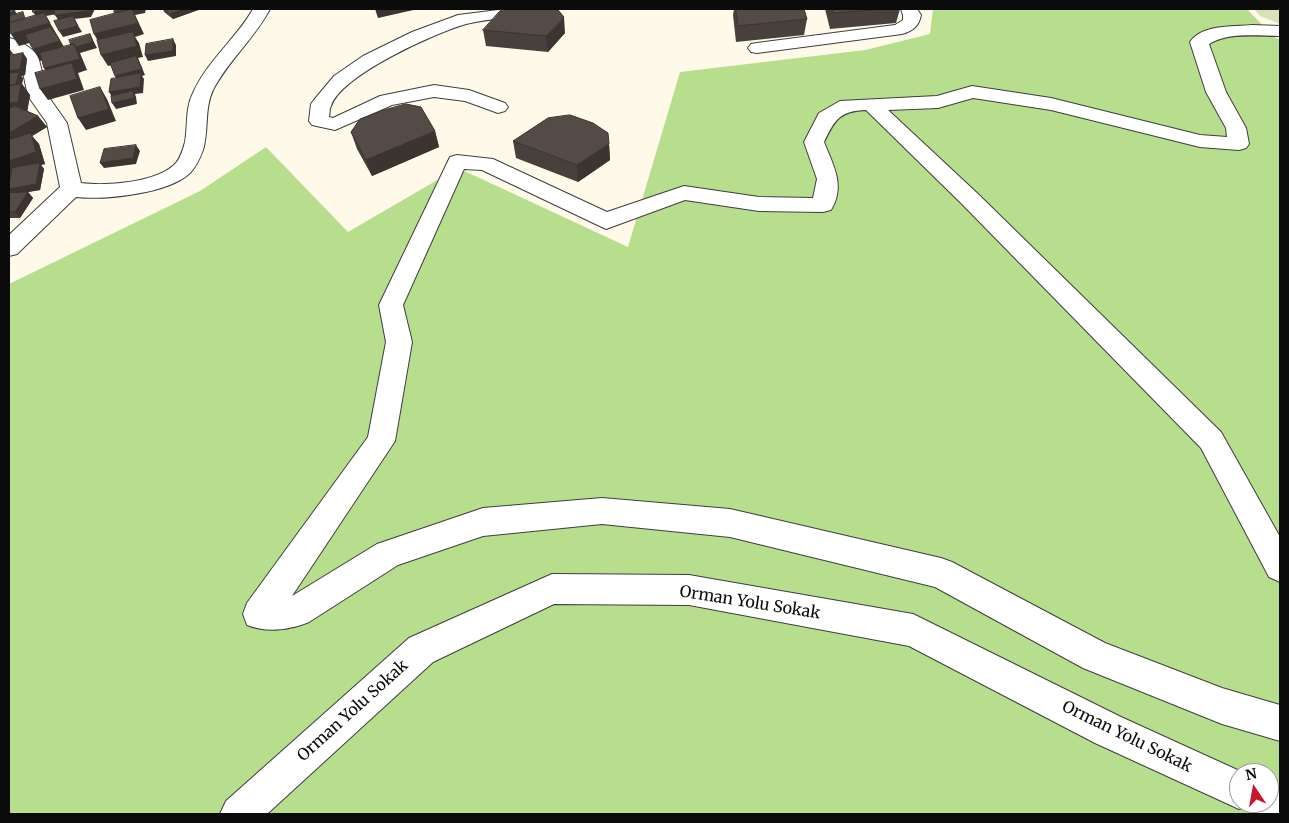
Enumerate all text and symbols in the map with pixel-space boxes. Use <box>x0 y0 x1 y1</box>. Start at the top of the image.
street label: Orman Yolu Sokak <box>678 582 822 624</box>
street label: Orman Yolu Sokak <box>294 656 412 766</box>
street label: Orman Yolu Sokak <box>1059 697 1195 777</box>
north arrow <box>1229 763 1279 813</box>
text: N <box>1244 764 1258 784</box>

